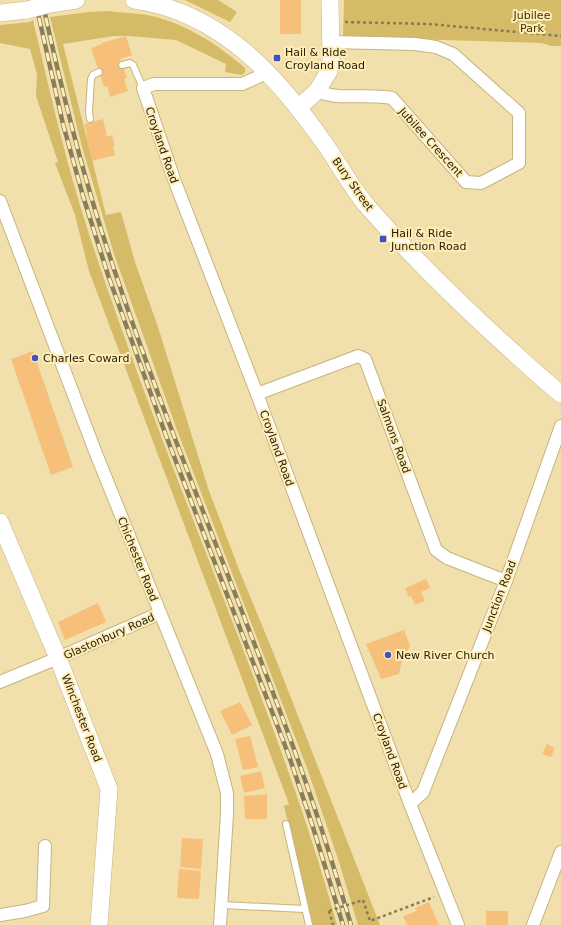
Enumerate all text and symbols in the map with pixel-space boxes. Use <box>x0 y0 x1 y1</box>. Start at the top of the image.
park label: Jubilee Park <box>513 9 551 35</box>
place label: Hail & Ride Croyland Road <box>285 46 365 72</box>
marker: Hail & Ride Croyland Road <box>272 53 282 63</box>
street label: Jubilee Crescent <box>395 104 466 180</box>
street label: Croyland Road <box>142 105 181 185</box>
street label: Bury Street <box>329 155 376 214</box>
place label: Hail & Ride Junction Road <box>390 227 466 253</box>
marker: Hail & Ride Junction Road <box>378 234 388 244</box>
place label: Charles Coward <box>43 352 129 365</box>
marker: Charles Coward <box>30 353 40 363</box>
street label: Salmons Road <box>374 397 413 475</box>
street label: Croyland Road <box>257 408 296 488</box>
street label: Chichester Road <box>115 515 160 603</box>
street label: Junction Road <box>480 559 519 635</box>
street label: Glastonbury Road <box>62 611 157 662</box>
place label: New River Church <box>396 649 494 662</box>
marker: New River Church <box>383 650 393 660</box>
street label: Winchester Road <box>59 672 104 764</box>
street label: Croyland Road <box>370 711 409 791</box>

